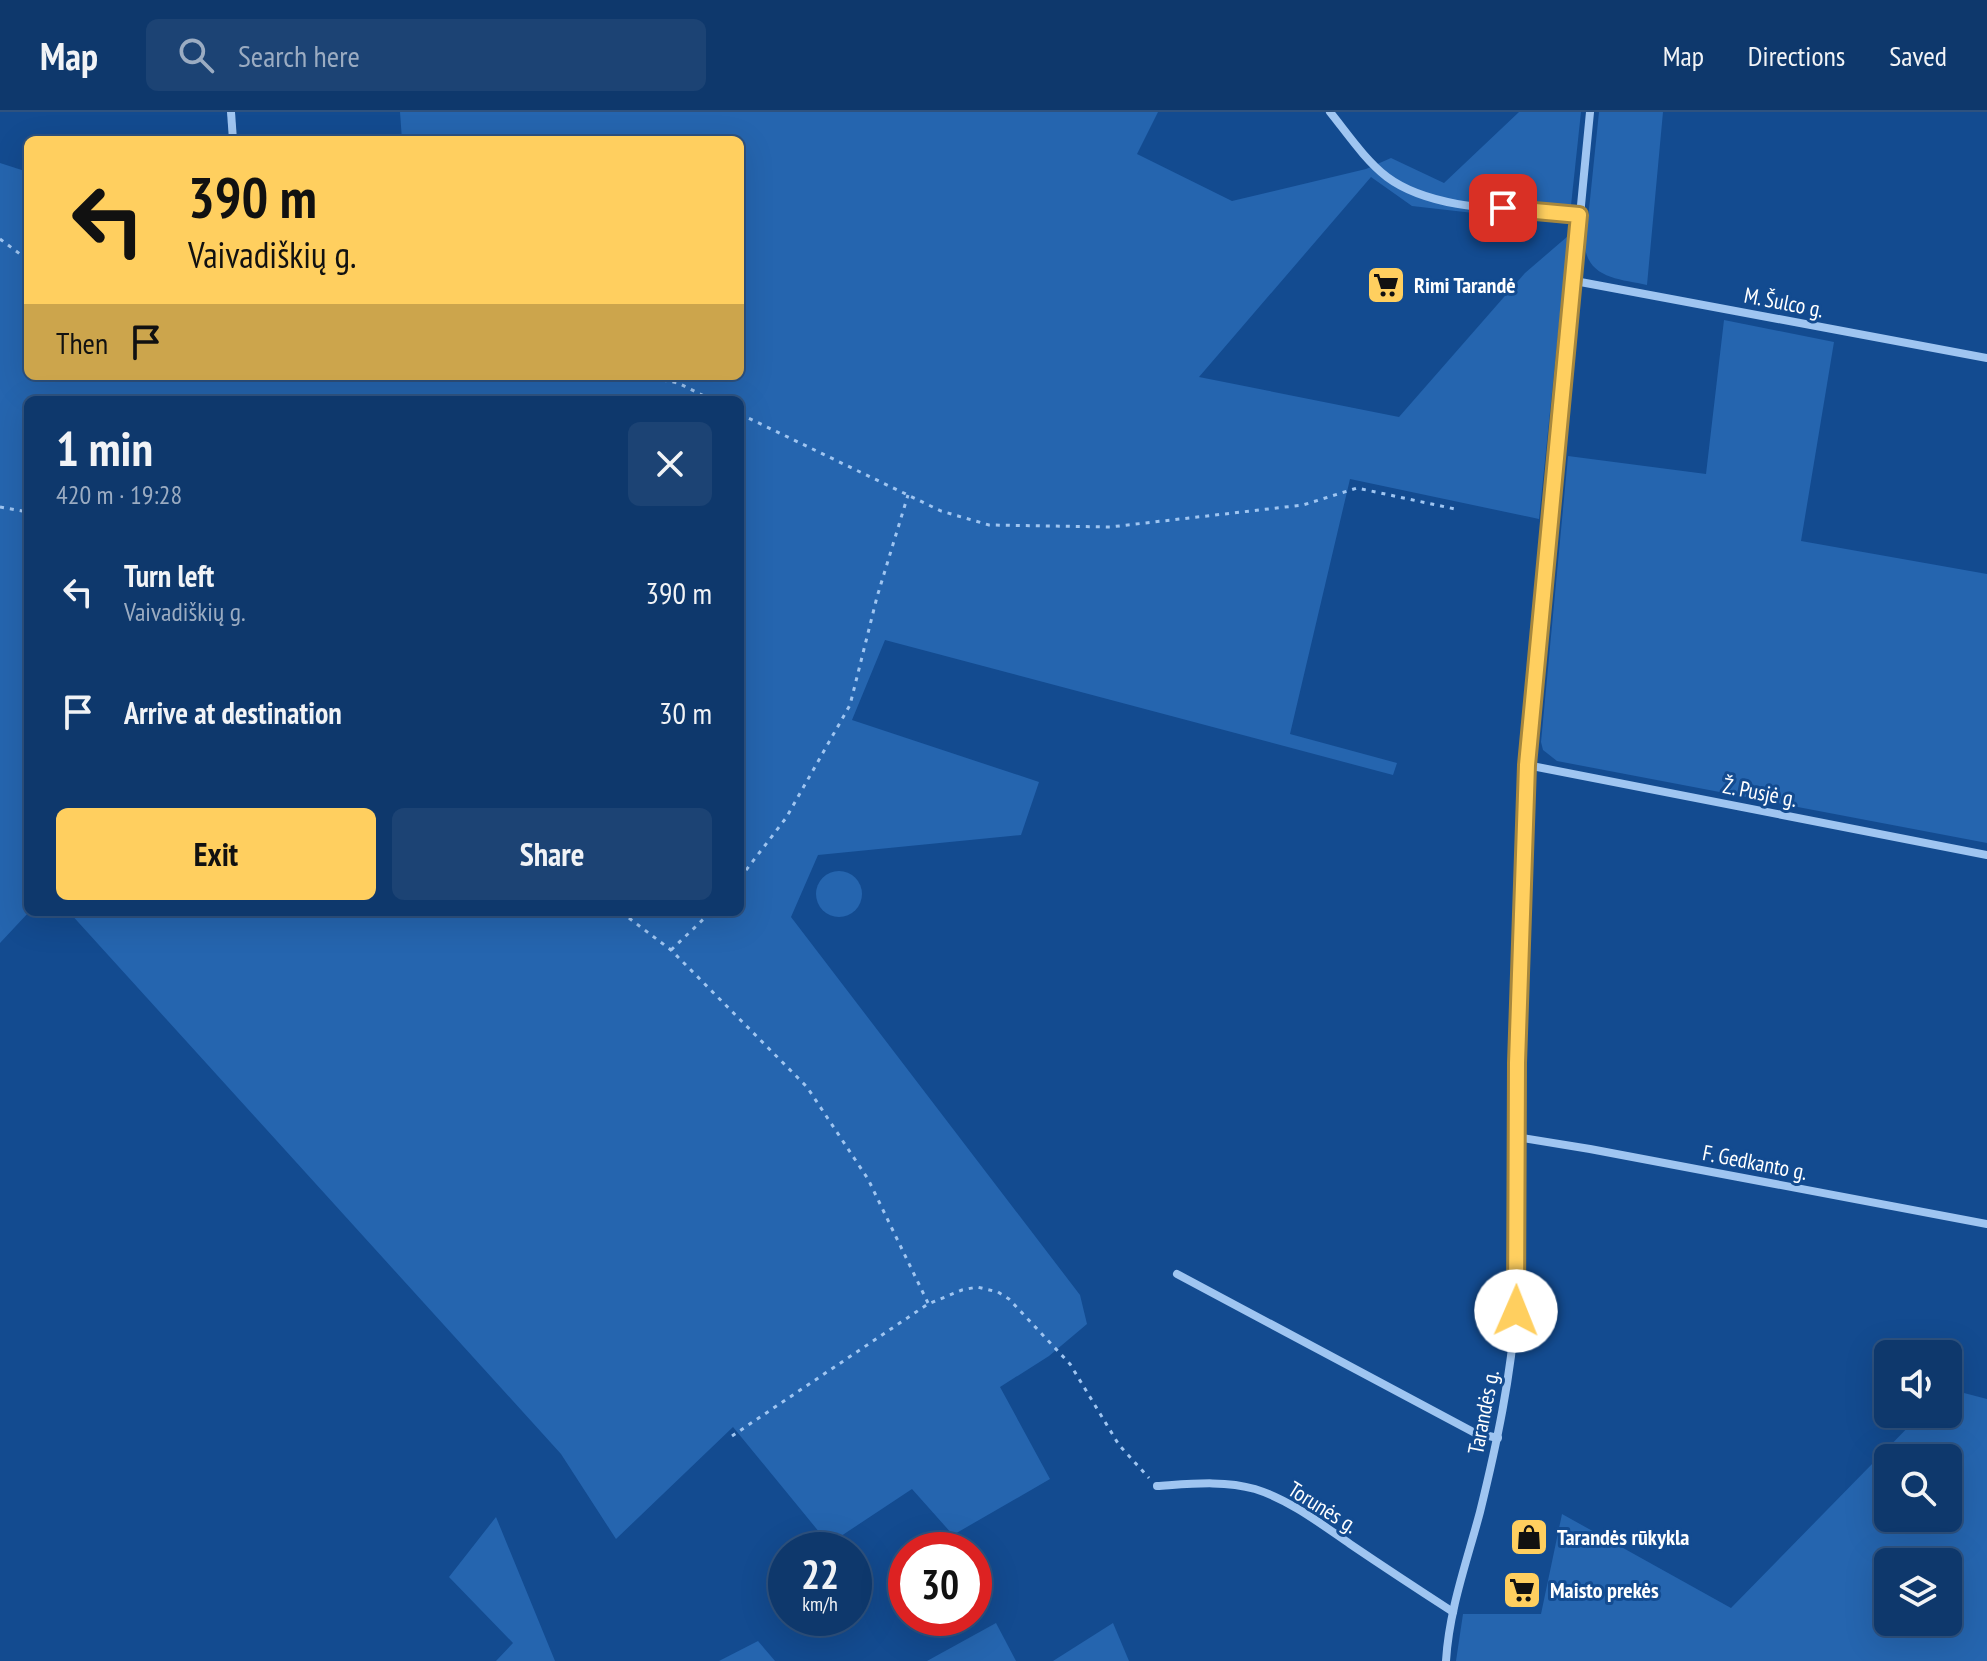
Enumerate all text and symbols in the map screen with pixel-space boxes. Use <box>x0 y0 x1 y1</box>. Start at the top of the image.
search box <box>146 19 706 91</box>
text: Map <box>40 31 98 80</box>
icon: search <box>174 33 218 77</box>
text: Search here <box>238 36 360 75</box>
text: Map <box>1663 37 1704 74</box>
text: Directions <box>1748 37 1845 74</box>
text: Saved <box>1889 37 1947 74</box>
text: 390 m <box>188 161 317 233</box>
icon: left <box>56 168 160 272</box>
pin <box>1469 174 1537 242</box>
icon: arrive <box>1481 186 1525 230</box>
text: Vaivadiškių g. <box>188 231 356 278</box>
supermarket icon: Rimi Tarandė <box>1365 264 1407 306</box>
place label: Rimi Tarandė <box>1414 271 1516 299</box>
street label: M. Šulco g. <box>1742 281 1826 323</box>
icon: arrive <box>124 320 168 364</box>
text: Then <box>56 323 108 362</box>
text: 1 min <box>56 417 153 479</box>
button: close <box>628 422 712 506</box>
text: 420 m · 19:28 <box>56 478 182 511</box>
text: Turn left <box>124 556 214 595</box>
icon: left <box>56 570 100 614</box>
text: 390 m <box>646 573 712 612</box>
text: Vaivadiškių g. <box>124 595 246 628</box>
icon: arrive <box>56 690 100 734</box>
text: Arrive at destination <box>124 693 342 732</box>
text: 30 m <box>659 693 712 732</box>
street label: Ž. Pusjė g. <box>1721 771 1800 813</box>
button: Exit <box>56 808 376 900</box>
button: Share <box>392 808 712 900</box>
street label: F. Gedkanto g. <box>1700 1138 1810 1186</box>
position arrow <box>1474 1269 1558 1353</box>
map controls <box>1874 1340 1962 1636</box>
button: sound <box>1874 1340 1962 1428</box>
street label: Tarandės g. <box>1461 1367 1505 1457</box>
button: search <box>1874 1444 1962 1532</box>
street label: Torunės g. <box>1283 1475 1363 1539</box>
shop icon: Tarandės rūkykla <box>1508 1516 1550 1558</box>
place label: Tarandės rūkykla <box>1557 1523 1689 1551</box>
speed limit sign: 30 <box>888 1532 992 1636</box>
text: 22 <box>801 1548 839 1600</box>
button: layers <box>1874 1548 1962 1636</box>
supermarket icon: Maisto prekės <box>1501 1569 1543 1611</box>
place label: Maisto prekės <box>1550 1576 1659 1604</box>
text: km/h <box>802 1591 838 1617</box>

